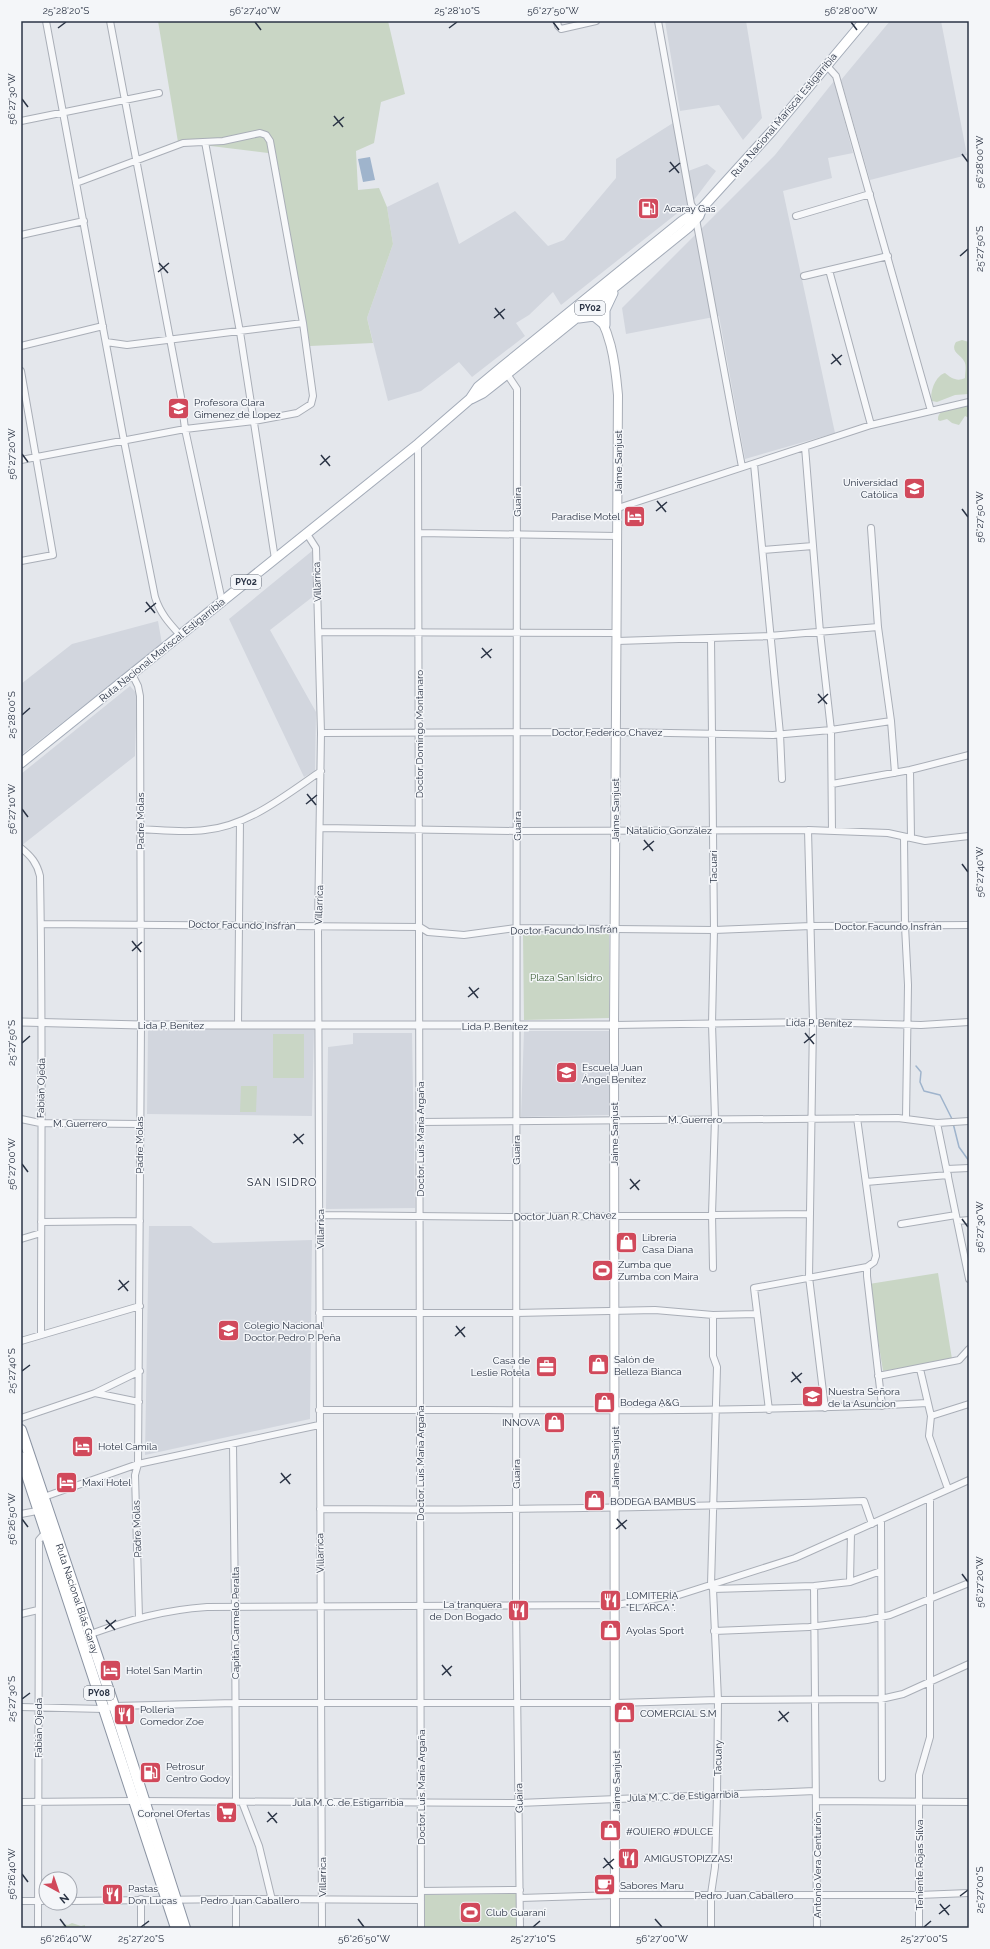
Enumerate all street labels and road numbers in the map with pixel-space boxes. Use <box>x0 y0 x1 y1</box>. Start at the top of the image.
street label: Ruta Nacional Mariscal Estigarribia <box>729 51 839 179</box>
road number: PY02 <box>575 301 605 315</box>
street label: Jaime Sanjust <box>613 430 624 494</box>
street label: Guaira <box>512 487 523 517</box>
street label: Villarrica <box>311 562 323 602</box>
road number: PY02 <box>231 575 261 589</box>
street label: Ruta Nacional Mariscal Estigarribia <box>97 596 227 704</box>
street label: Doctor Domingo Montanaro <box>414 670 425 798</box>
street label: Doctor Federico Chavez <box>552 727 662 738</box>
street label: Jaime Sanjust <box>610 778 621 842</box>
street label: Padre Molas <box>135 792 146 850</box>
street label: Guaira <box>512 811 523 841</box>
street label: Natalicio González <box>626 825 712 836</box>
street label: Tacuarí <box>708 850 719 884</box>
street label: Villarrica <box>313 885 325 925</box>
street label: Doctor Facundo Insfrán <box>188 919 296 931</box>
street label: Doctor Facundo Insfrán <box>834 921 942 932</box>
street label: Doctor Facundo Insfrán <box>510 924 618 936</box>
street label: Lida P. Benítez <box>786 1017 852 1029</box>
street label: Lida P. Benítez <box>138 1020 204 1031</box>
street label: Lida P. Benítez <box>462 1021 528 1032</box>
street label: Fabián Ojeda <box>35 1058 47 1118</box>
street label: Doctor Luís María Argaña <box>415 1081 426 1197</box>
street label: Jaime Sanjust <box>609 1102 620 1166</box>
street label: M. Guerrero <box>668 1114 722 1125</box>
street label: Padre Molas <box>134 1116 145 1174</box>
street label: M. Guerrero <box>53 1118 107 1129</box>
street label: Guaira <box>511 1135 522 1165</box>
street label: Villarrica <box>315 1209 326 1249</box>
street label: Doctor Juan R. Chavez <box>514 1210 617 1222</box>
street label: Doctor Luís María Argaña <box>415 1405 426 1521</box>
street label: Jaime Sanjust <box>610 1426 621 1490</box>
street label: Guaira <box>511 1459 522 1489</box>
street label: Padre Molas <box>130 1500 143 1558</box>
street label: Villarrica <box>314 1533 326 1573</box>
street label: Ruta Nacional Blás Garay <box>54 1542 102 1656</box>
street label: Capitán Carmelo Peralta <box>230 1567 241 1679</box>
road number: PY08 <box>84 1686 114 1700</box>
street label: Fabián Ojeda <box>33 1698 44 1758</box>
street label: Doctor Luís María Argaña <box>416 1729 427 1845</box>
street label: Tacuary <box>712 1739 724 1776</box>
street label: Jaime Sanjust <box>611 1750 622 1814</box>
street label: Guaira <box>513 1783 525 1813</box>
street label: Jula M. C. de Estigarribia <box>627 1789 739 1803</box>
street label: Jula M. C. de Estigarribia <box>292 1797 404 1808</box>
street label: Antonio Vera Centurión <box>812 1812 823 1918</box>
street label: Teniente Rojas Silva <box>914 1819 925 1911</box>
street label: Villarrica <box>317 1857 328 1897</box>
street label: Pedro Juan Caballero <box>695 1890 793 1901</box>
street label: Pedro Juan Caballero <box>201 1895 299 1906</box>

